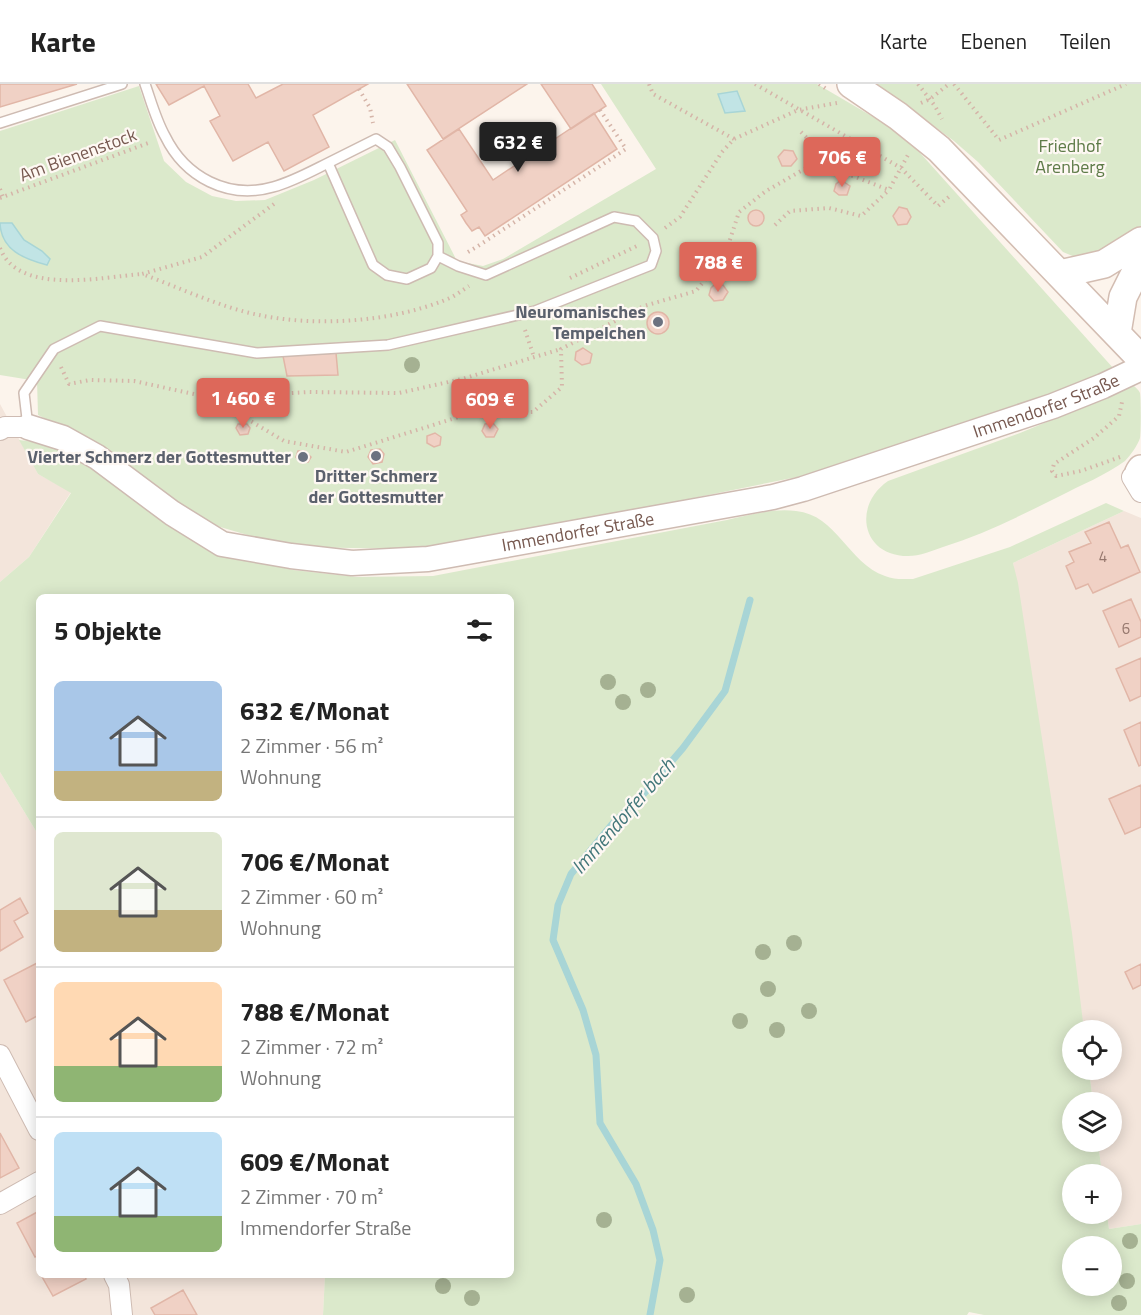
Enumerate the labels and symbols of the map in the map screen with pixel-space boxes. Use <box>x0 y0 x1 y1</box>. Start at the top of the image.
street label: Am Bienenstock <box>15 121 141 188</box>
pin: 632 € <box>476 122 560 173</box>
park label: Friedhof Arenberg <box>1035 132 1105 180</box>
pin: 706 € <box>800 137 884 188</box>
pin: 788 € <box>676 242 760 293</box>
place label: Neuromanisches Tempelchen <box>515 298 646 346</box>
marker: Neuromanisches Tempelchen <box>651 315 665 329</box>
street label: Immendorfer Straße <box>969 366 1124 445</box>
pin: 1 460 € <box>188 378 298 429</box>
pin: 609 € <box>448 379 532 430</box>
place label: Vierter Schmerz der Gottesmutter <box>27 443 291 470</box>
marker: Dritter Schmerz der Gottesmutter <box>369 449 383 463</box>
marker: Vierter Schmerz der Gottesmutter <box>296 450 310 464</box>
place label: Dritter Schmerz der Gottesmutter <box>308 462 444 510</box>
street label: Immendorfer Straße <box>500 505 656 558</box>
house number: 4 <box>1099 545 1107 568</box>
house number: 6 <box>1122 617 1130 640</box>
water label: Immendorfer bach <box>563 750 683 881</box>

